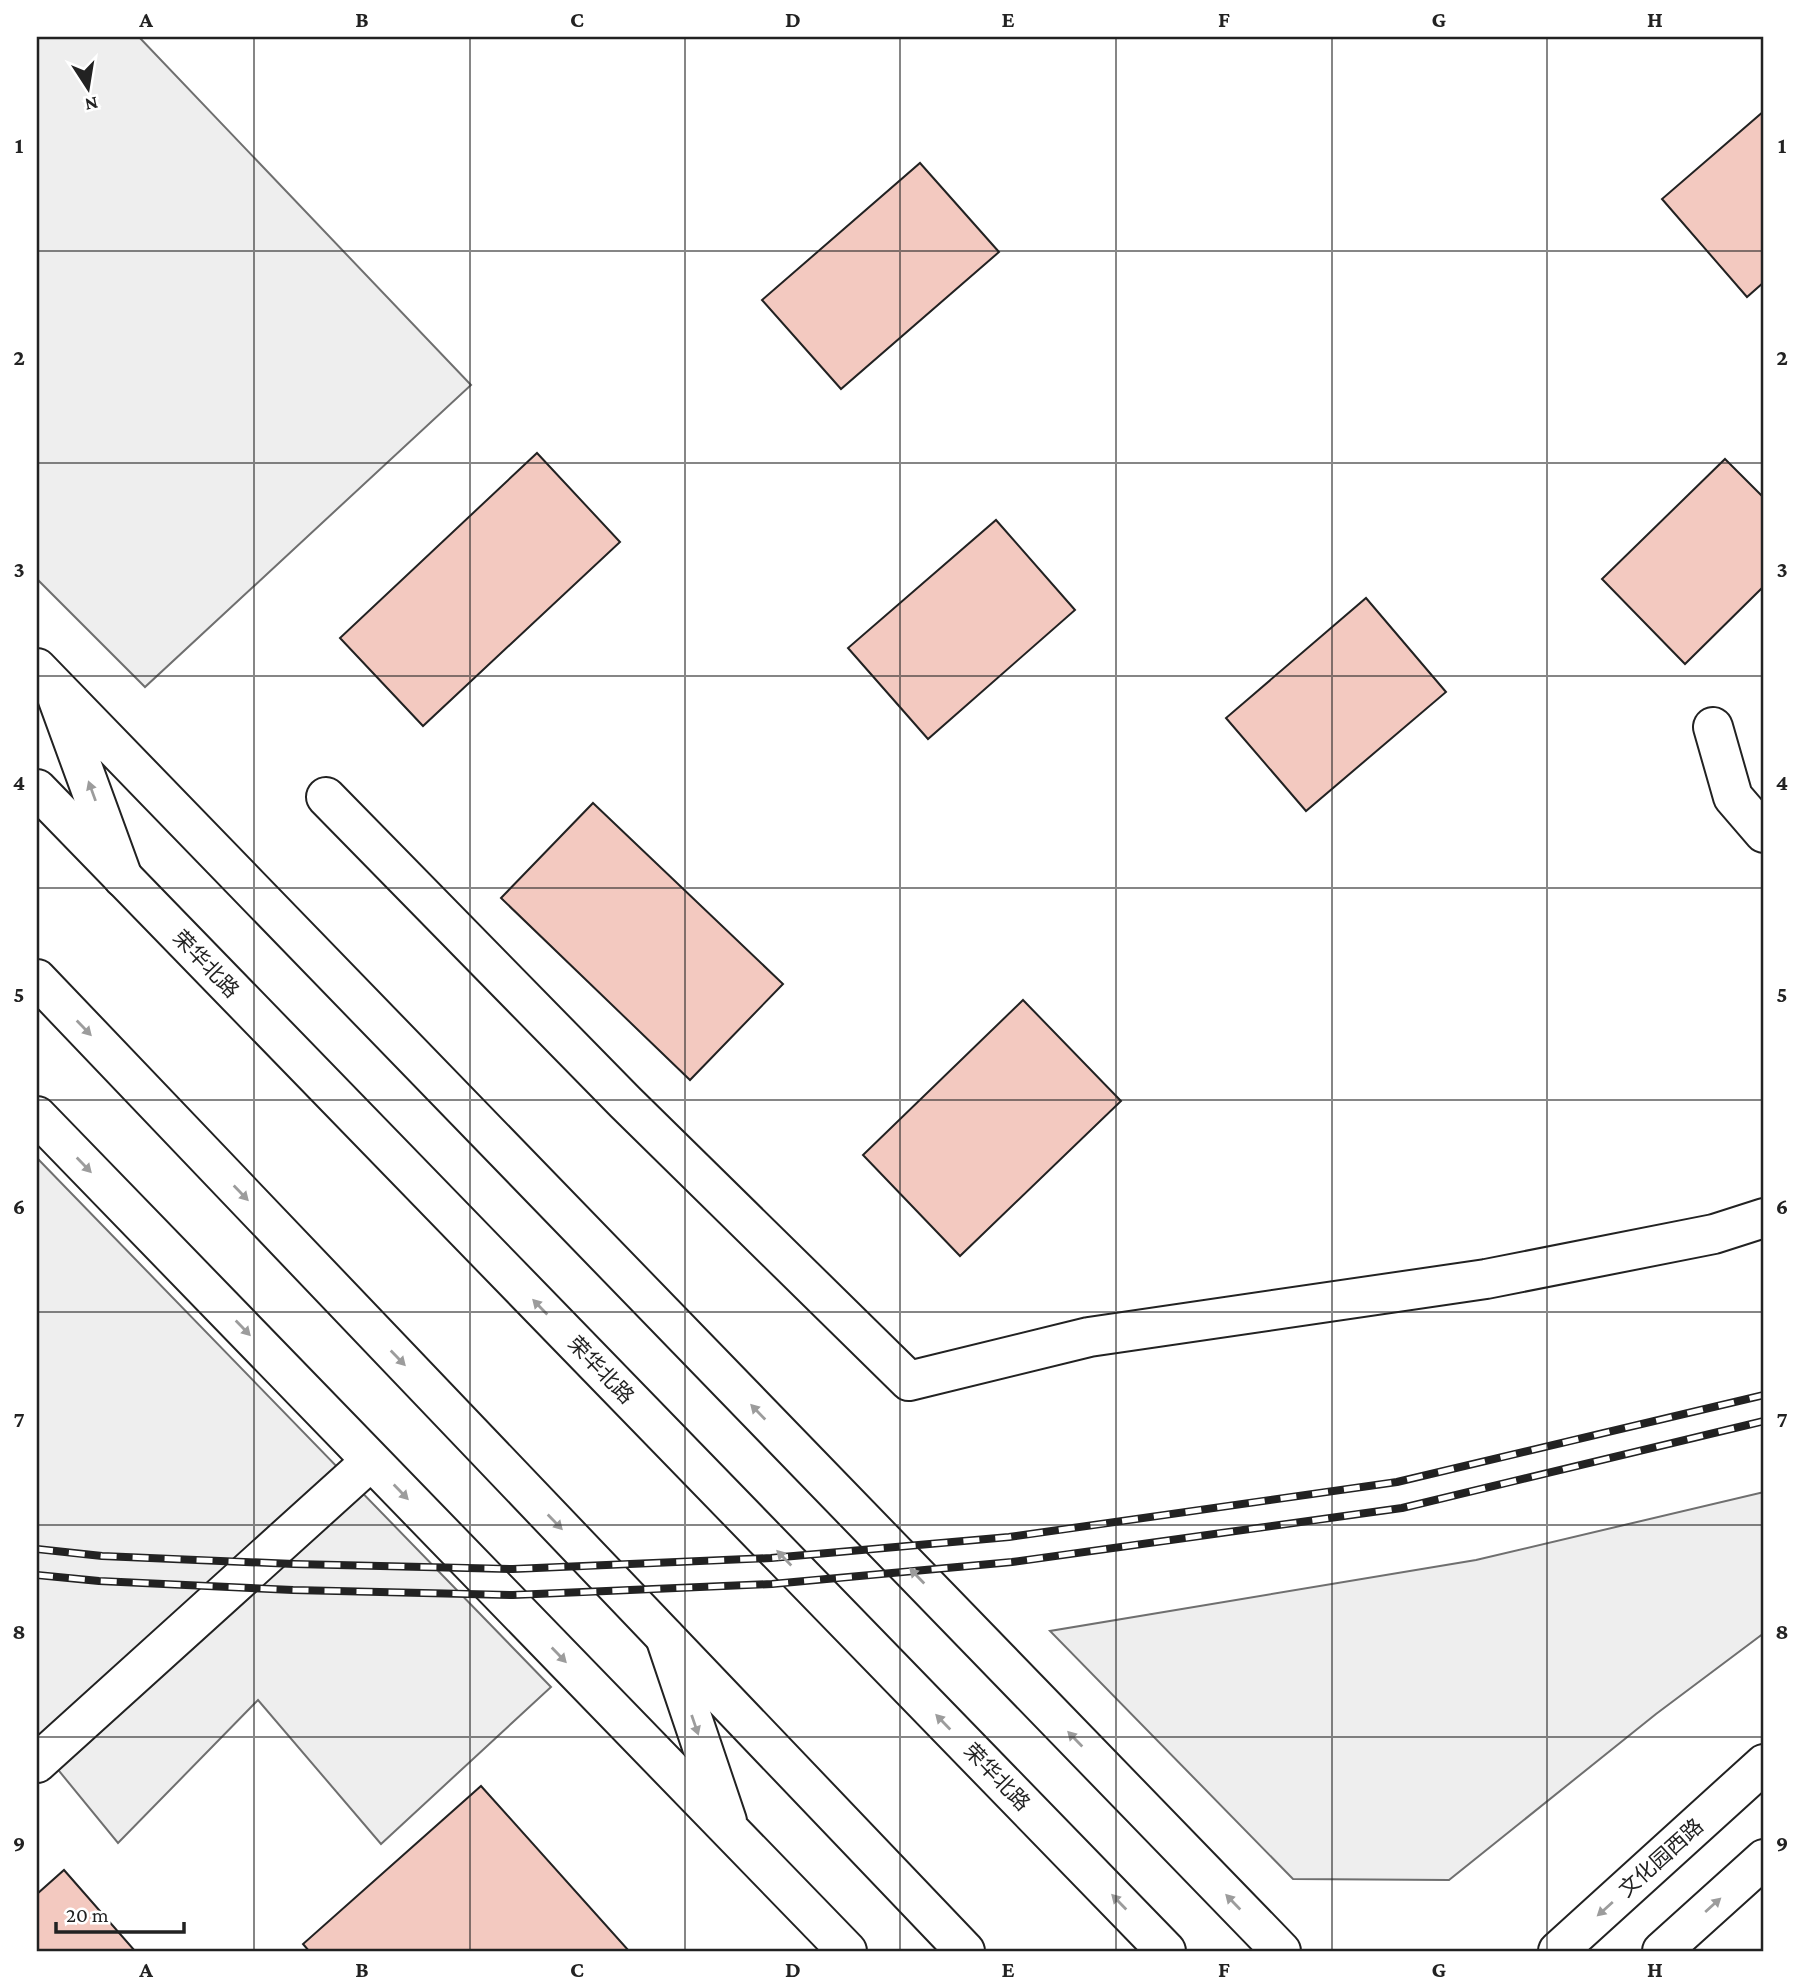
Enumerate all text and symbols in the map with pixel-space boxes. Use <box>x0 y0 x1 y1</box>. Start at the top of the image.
text: A <box>138 6 153 32</box>
text: B <box>355 6 369 32</box>
text: C <box>570 6 584 32</box>
text: D <box>785 6 801 32</box>
text: E <box>1001 6 1015 32</box>
text: F <box>1218 6 1230 32</box>
text: G <box>1432 6 1447 32</box>
text: H <box>1647 6 1663 32</box>
north arrow <box>52 52 122 122</box>
text: N <box>83 93 100 116</box>
text: 1 <box>15 132 24 158</box>
text: 1 <box>1778 132 1787 158</box>
text: 2 <box>13 344 25 370</box>
text: 2 <box>1776 344 1788 370</box>
text: 3 <box>13 556 25 582</box>
text: 3 <box>1776 556 1788 582</box>
text: 4 <box>13 769 25 795</box>
text: 4 <box>1776 769 1788 795</box>
one-way arrow <box>86 781 97 802</box>
street label: 荣华北路 <box>168 925 244 1003</box>
text: 5 <box>13 981 25 1007</box>
text: 5 <box>1776 981 1788 1007</box>
one-way arrow <box>75 1020 92 1037</box>
one-way arrow <box>76 1156 92 1173</box>
one-way arrow <box>232 1184 248 1201</box>
text: 6 <box>13 1193 25 1219</box>
text: 6 <box>1776 1193 1788 1219</box>
one-way arrow <box>532 1299 549 1316</box>
one-way arrow <box>234 1320 251 1337</box>
street label: 荣华北路 <box>563 1331 639 1409</box>
one-way arrow <box>390 1349 406 1366</box>
one-way arrow <box>750 1404 767 1421</box>
text: 7 <box>13 1406 25 1432</box>
text: 7 <box>1776 1406 1788 1432</box>
one-way arrow <box>393 1483 410 1500</box>
one-way arrow <box>547 1513 563 1530</box>
one-way arrow <box>776 1550 793 1567</box>
one-way arrow <box>908 1567 925 1584</box>
text: 8 <box>12 1618 26 1644</box>
text: 8 <box>1775 1618 1789 1644</box>
one-way arrow <box>551 1646 567 1663</box>
one-way arrow <box>934 1713 951 1730</box>
one-way arrow <box>690 1715 701 1736</box>
one-way arrow <box>1068 1731 1084 1748</box>
street label: 荣华北路 <box>959 1738 1035 1816</box>
street label: 文化园西路 <box>1614 1814 1708 1902</box>
text: 9 <box>13 1830 25 1856</box>
text: 9 <box>1776 1830 1788 1856</box>
scale bar <box>56 1890 184 1934</box>
one-way arrow <box>1110 1894 1127 1911</box>
one-way arrow <box>1226 1894 1242 1911</box>
one-way arrow <box>1704 1898 1721 1914</box>
one-way arrow <box>1597 1900 1614 1916</box>
text: 20 m <box>66 1903 109 1927</box>
text: A <box>138 1956 153 1982</box>
text: B <box>355 1956 369 1982</box>
text: C <box>570 1956 584 1982</box>
text: D <box>785 1956 801 1982</box>
text: E <box>1001 1956 1015 1982</box>
text: F <box>1218 1956 1230 1982</box>
text: G <box>1432 1956 1447 1982</box>
text: H <box>1647 1956 1663 1982</box>

